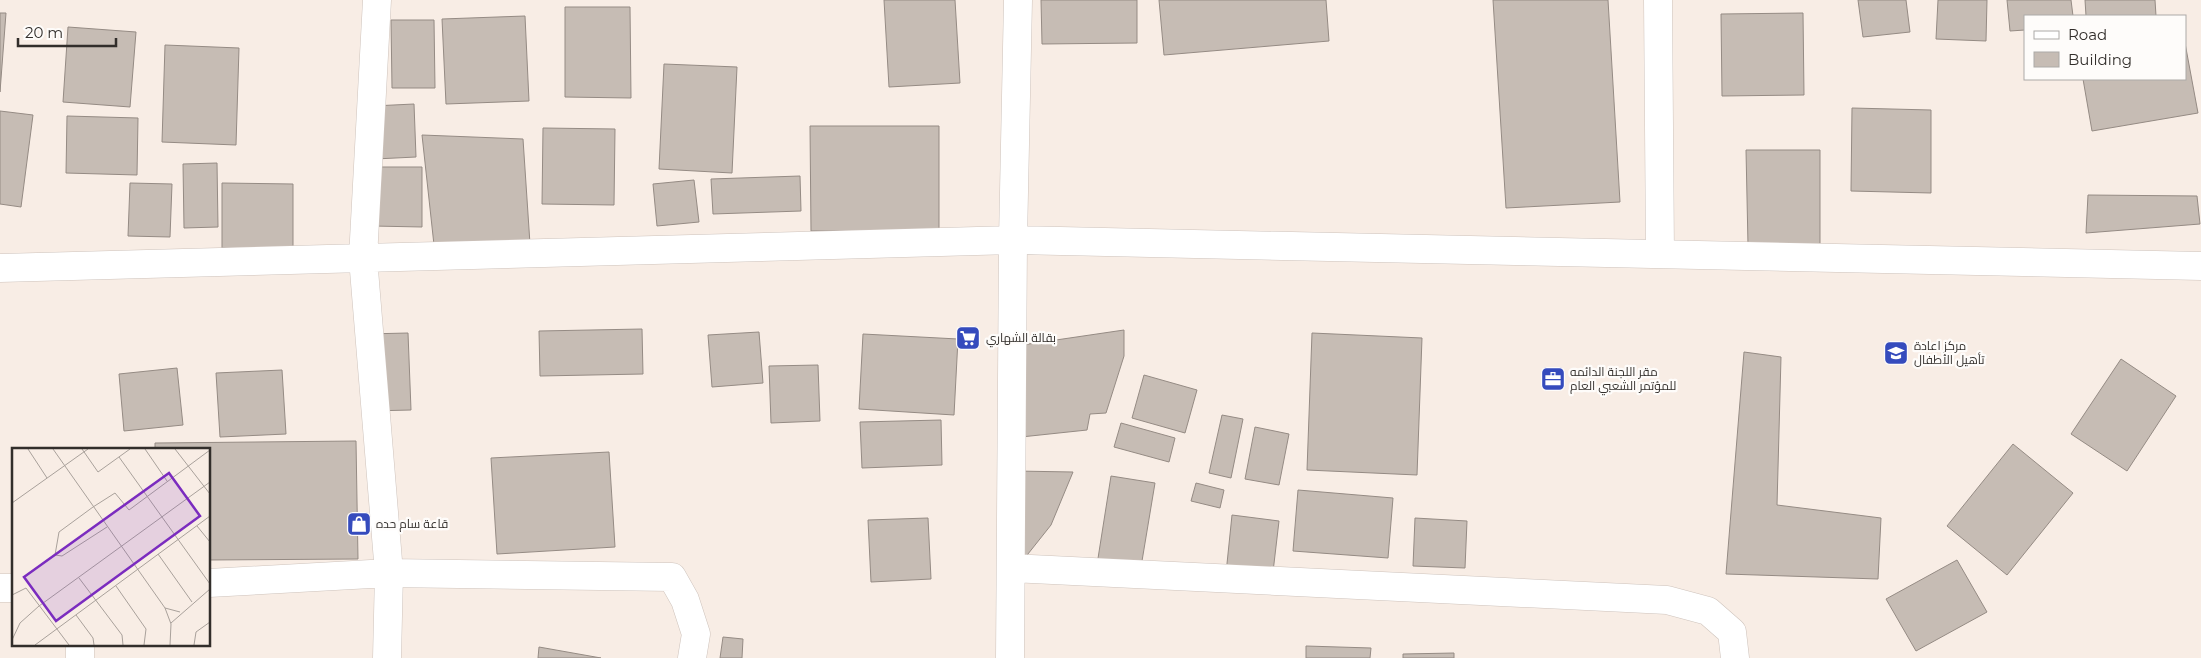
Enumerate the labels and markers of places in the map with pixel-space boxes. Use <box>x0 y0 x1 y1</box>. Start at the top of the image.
supermarket icon: بقالة الشهاري <box>955 325 981 351</box>
place label: بقالة الشهاري <box>986 330 1056 348</box>
place label: مركز اعادة تأهيل الأطفال <box>1914 338 1985 367</box>
school or university icon: مركز اعادة تأهيل الأطفال <box>1883 340 1909 366</box>
place label: مقر اللجنة الدائمه للمؤتمر الشعبي العام <box>1570 364 1676 396</box>
office icon: مقر اللجنة الدائمه للمؤتمر الشعبي العام <box>1540 366 1566 392</box>
shop icon: قاعة سام حده <box>346 511 372 537</box>
place label: قاعة سام حده <box>376 516 448 532</box>

